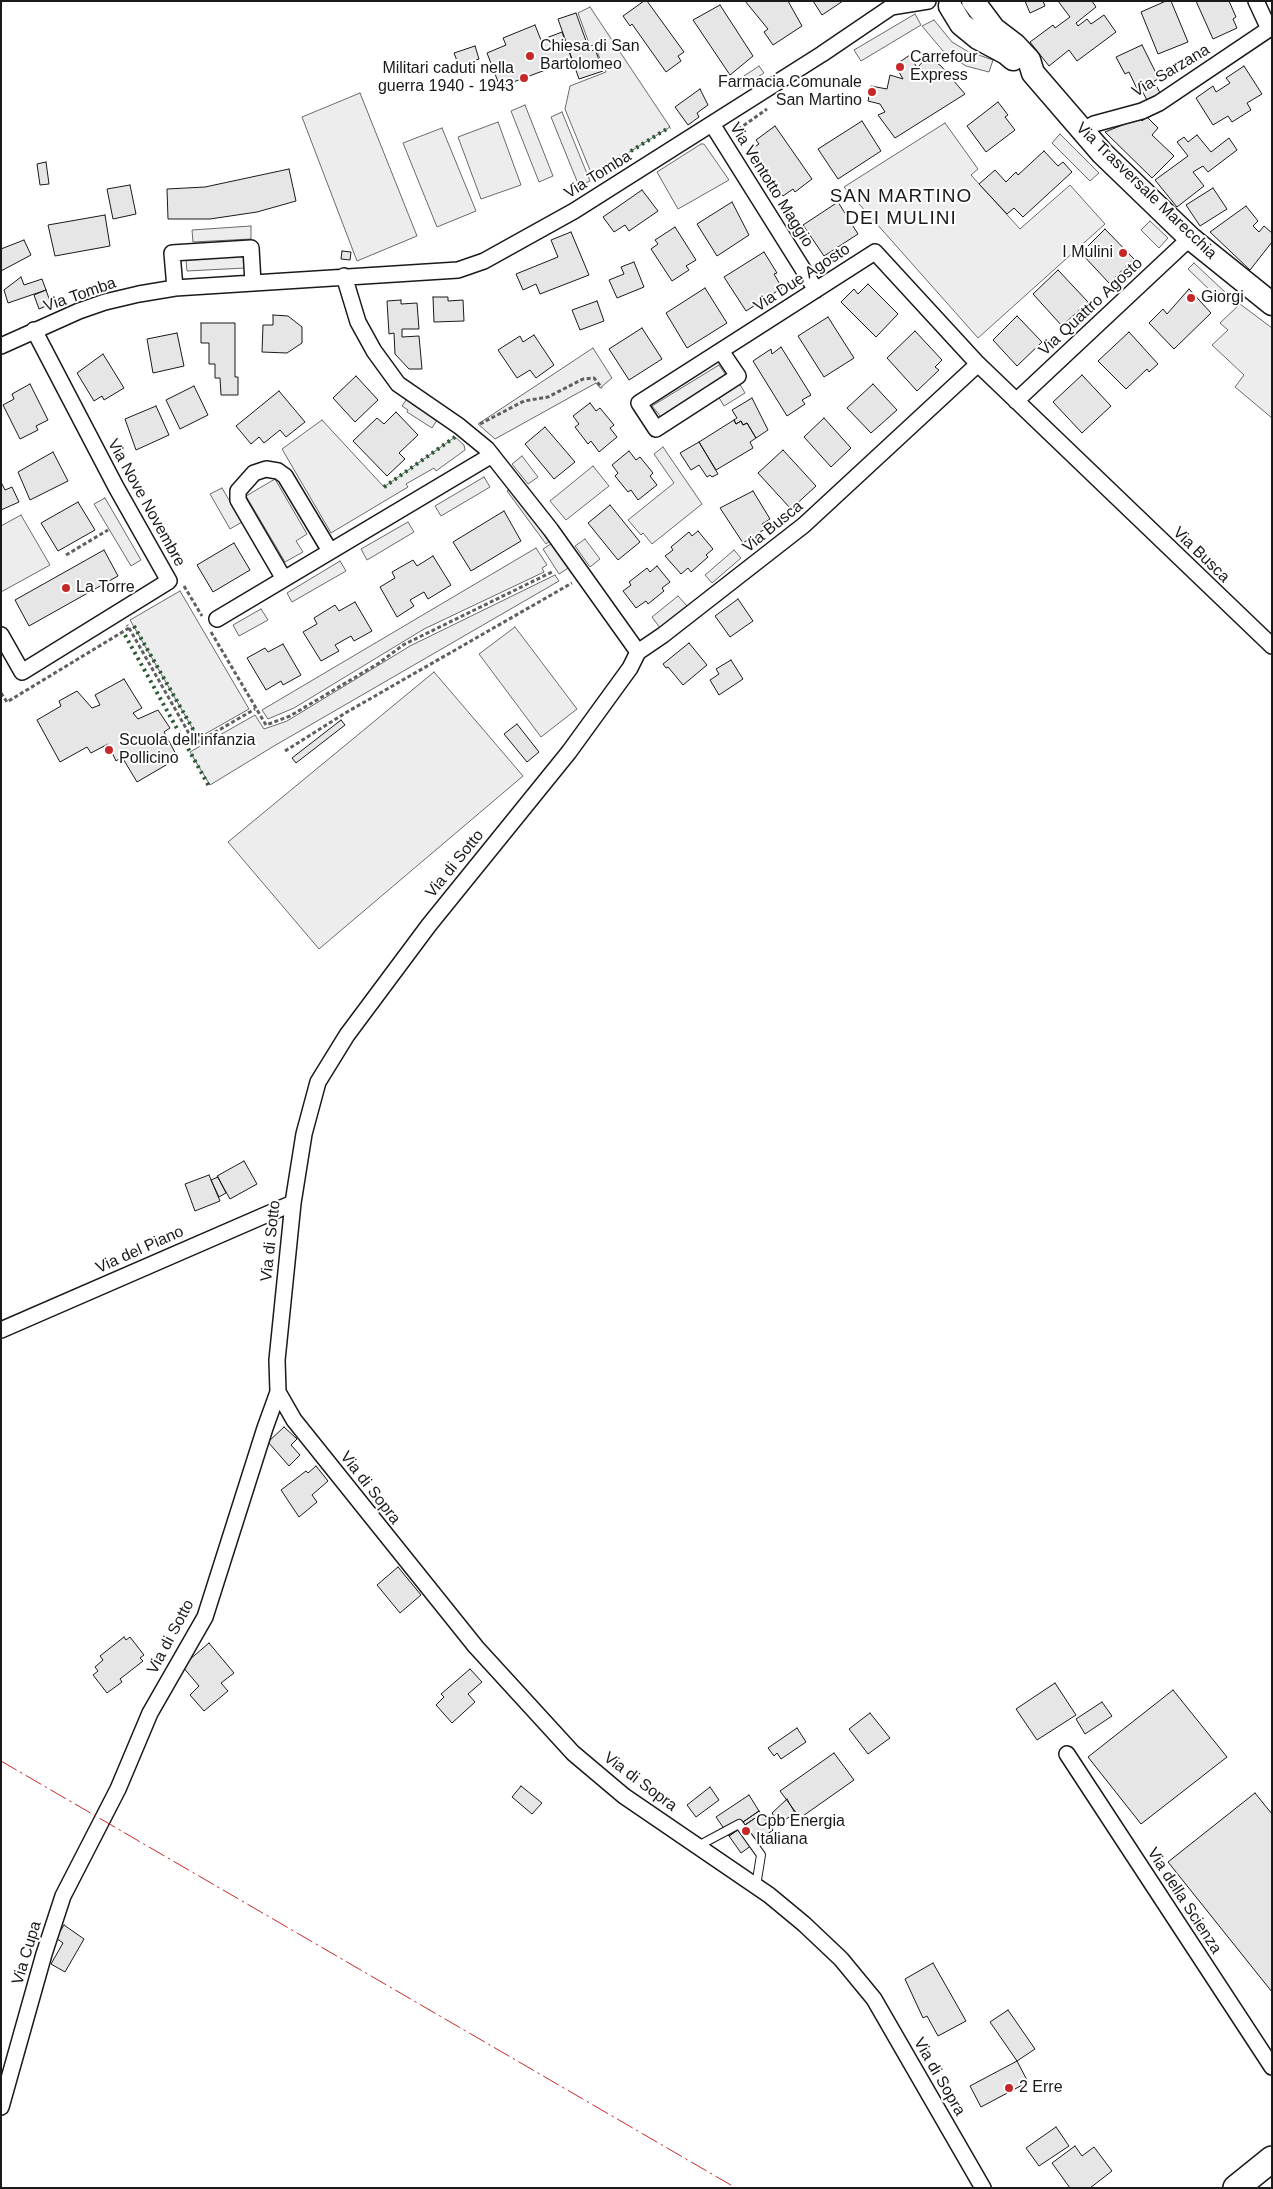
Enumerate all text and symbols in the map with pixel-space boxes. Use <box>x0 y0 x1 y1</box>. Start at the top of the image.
place label: Chiesa di San Bartolomeo <box>540 37 640 75</box>
street label: Via Sarzana <box>1129 40 1213 102</box>
place label: Carrefour Express <box>910 48 978 86</box>
marker: Chiesa di San Bartolomeo <box>524 50 536 62</box>
place label: Militari caduti nella guerra 1940 - 1943 <box>378 59 514 97</box>
marker: Carrefour Express <box>894 61 906 73</box>
marker: Militari caduti nella guerra 1940 - 1943 <box>518 72 530 84</box>
place label: Farmacia Comunale San Martino <box>718 73 862 111</box>
marker: Farmacia Comunale San Martino <box>866 86 878 98</box>
street label: Via Ventotto Maggio <box>725 119 817 251</box>
street label: Via Trasversale Marecchia <box>1072 119 1220 263</box>
street label: Via Tomba <box>561 147 635 203</box>
district label: SAN MARTINO DEI MULINI <box>828 186 974 230</box>
street label: Via Due Agosto <box>750 240 854 316</box>
place label: I Mulini <box>1062 243 1113 263</box>
marker: I Mulini <box>1117 247 1129 259</box>
street label: Via Quattro Agosto <box>1035 254 1147 360</box>
street label: Via Tomba <box>41 274 119 316</box>
place label: Giorgi <box>1201 288 1244 308</box>
marker: Giorgi <box>1185 292 1197 304</box>
street label: Via Nove Novembre <box>103 436 189 570</box>
street label: Via Busca <box>739 497 807 557</box>
street label: Via Busca <box>1169 523 1233 587</box>
place label: La Torre <box>76 578 135 598</box>
marker: La Torre <box>60 582 72 594</box>
place label: Scuola dell'infanzia Pollicino <box>119 731 255 769</box>
marker: Scuola dell'infanzia Pollicino <box>103 744 115 756</box>
street label: Via di Sotto <box>422 826 488 902</box>
street label: Via di Sotto <box>257 1199 285 1283</box>
street label: Via del Piano <box>93 1222 187 1278</box>
street label: Via di Sopra <box>336 1448 404 1528</box>
street label: Via di Sotto <box>143 1596 199 1678</box>
street label: Via di Sopra <box>600 1748 680 1816</box>
place label: Cpb Energia Italiana <box>756 1812 845 1850</box>
marker: Cpb Energia Italiana <box>740 1825 752 1837</box>
street label: Via della Scienza <box>1143 1844 1225 1958</box>
street label: Via Cupa <box>8 1919 46 1987</box>
street label: Via di Sopra <box>909 2035 969 2119</box>
place label: 2 Erre <box>1019 2078 1063 2098</box>
marker: 2 Erre <box>1003 2082 1015 2094</box>

